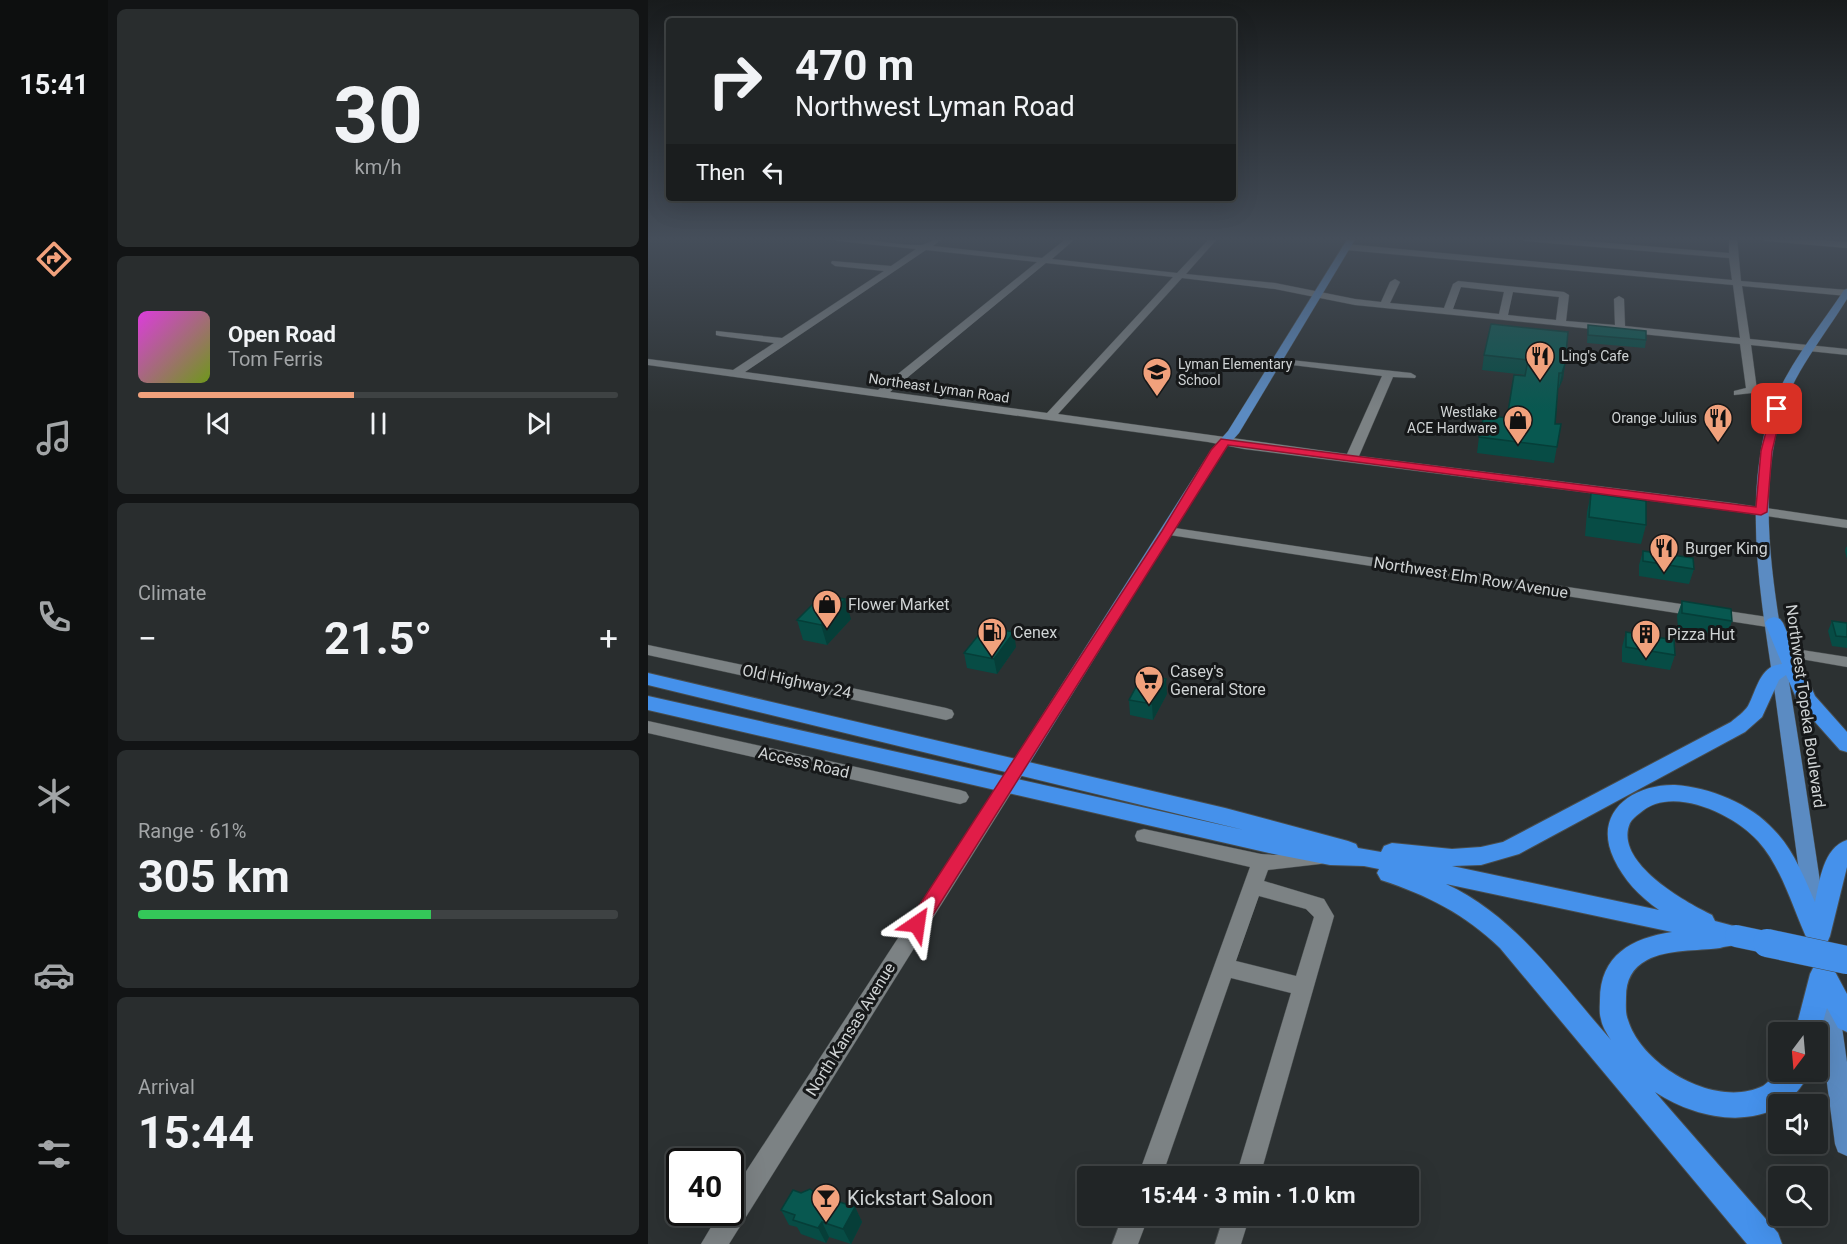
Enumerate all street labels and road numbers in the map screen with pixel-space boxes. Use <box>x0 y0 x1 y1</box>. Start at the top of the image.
street label: Northeast Lyman Road <box>868 370 1010 406</box>
street label: Northwest Elm Row Avenue <box>1372 553 1570 602</box>
street label: Northwest Topeka Boulevard <box>1782 603 1829 809</box>
street label: Old Highway 24 <box>741 661 853 702</box>
street label: Access Road <box>757 743 851 782</box>
street label: North Kansas Avenue <box>802 959 899 1099</box>

